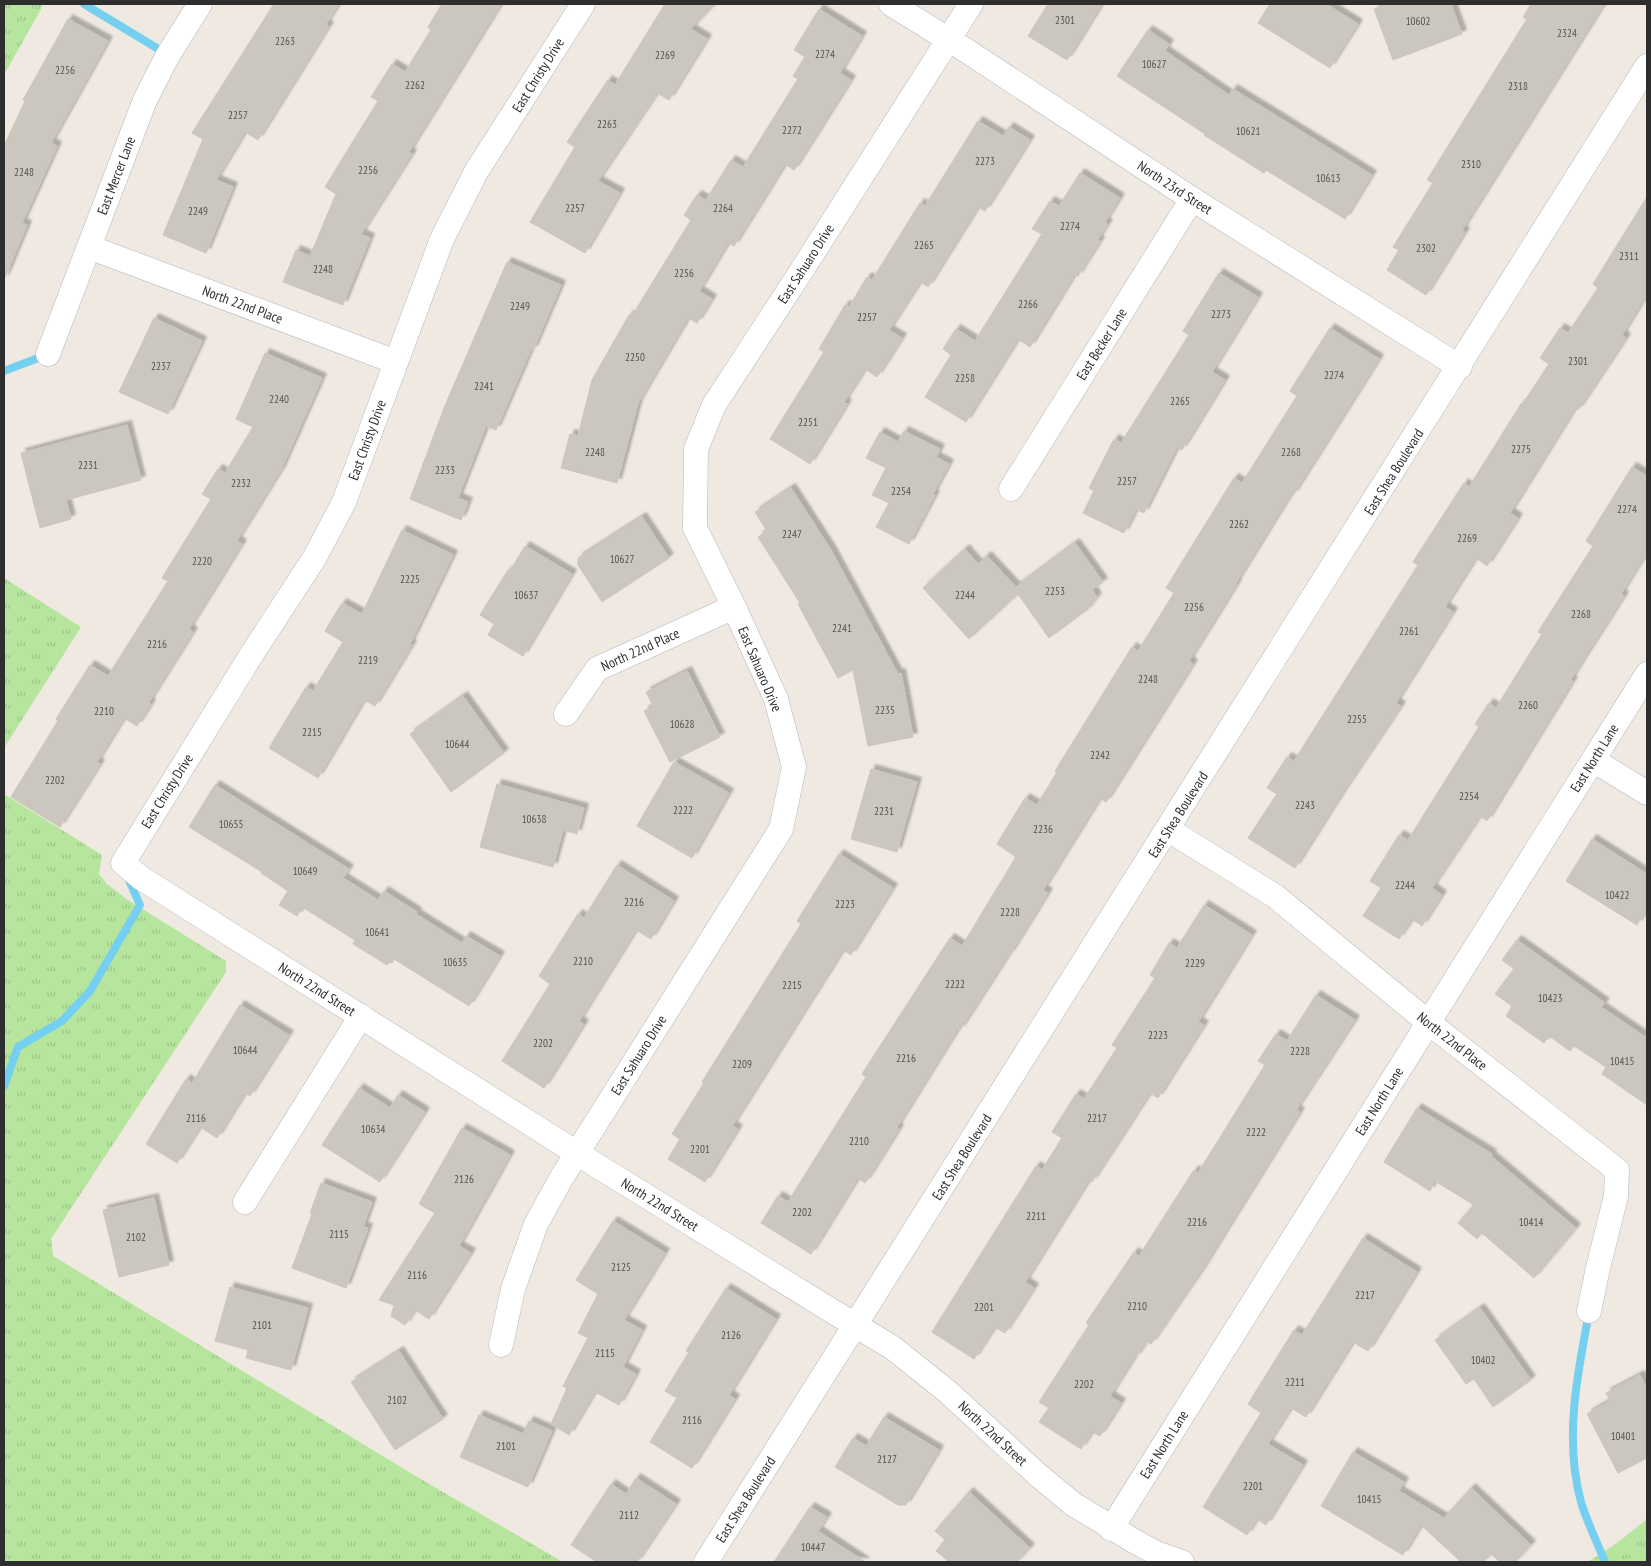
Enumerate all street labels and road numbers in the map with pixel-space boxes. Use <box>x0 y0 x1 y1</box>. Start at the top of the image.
street label: East Christy Drive <box>508 34 568 116</box>
street label: East Mercer Lane <box>93 134 139 217</box>
street label: North 23rd Street <box>1134 157 1216 218</box>
street label: East Sahuaro Drive <box>774 220 838 307</box>
street label: North 22nd Place <box>200 281 285 328</box>
street label: East Becker Lane <box>1072 304 1131 383</box>
street label: East Christy Drive <box>344 397 390 483</box>
street label: East Shea Boulevard <box>1360 425 1427 518</box>
street label: North 22nd Place <box>598 624 682 675</box>
street label: East Sahuaro Drive <box>734 624 786 715</box>
street label: East North Lane <box>1566 720 1623 795</box>
street label: East Christy Drive <box>137 750 197 832</box>
street label: East Shea Boulevard <box>1144 768 1212 861</box>
street label: North 22nd Street <box>275 958 359 1020</box>
street label: North 22nd Place <box>1414 1008 1491 1074</box>
street label: East Sahuaro Drive <box>607 1012 671 1098</box>
street label: East North Lane <box>1351 1063 1407 1139</box>
street label: East Shea Boulevard <box>928 1111 996 1203</box>
street label: North 22nd Street <box>618 1174 702 1235</box>
street label: North 22nd Street <box>954 1397 1031 1470</box>
street label: East North Lane <box>1136 1407 1192 1482</box>
street label: East Shea Boulevard <box>712 1453 779 1546</box>

